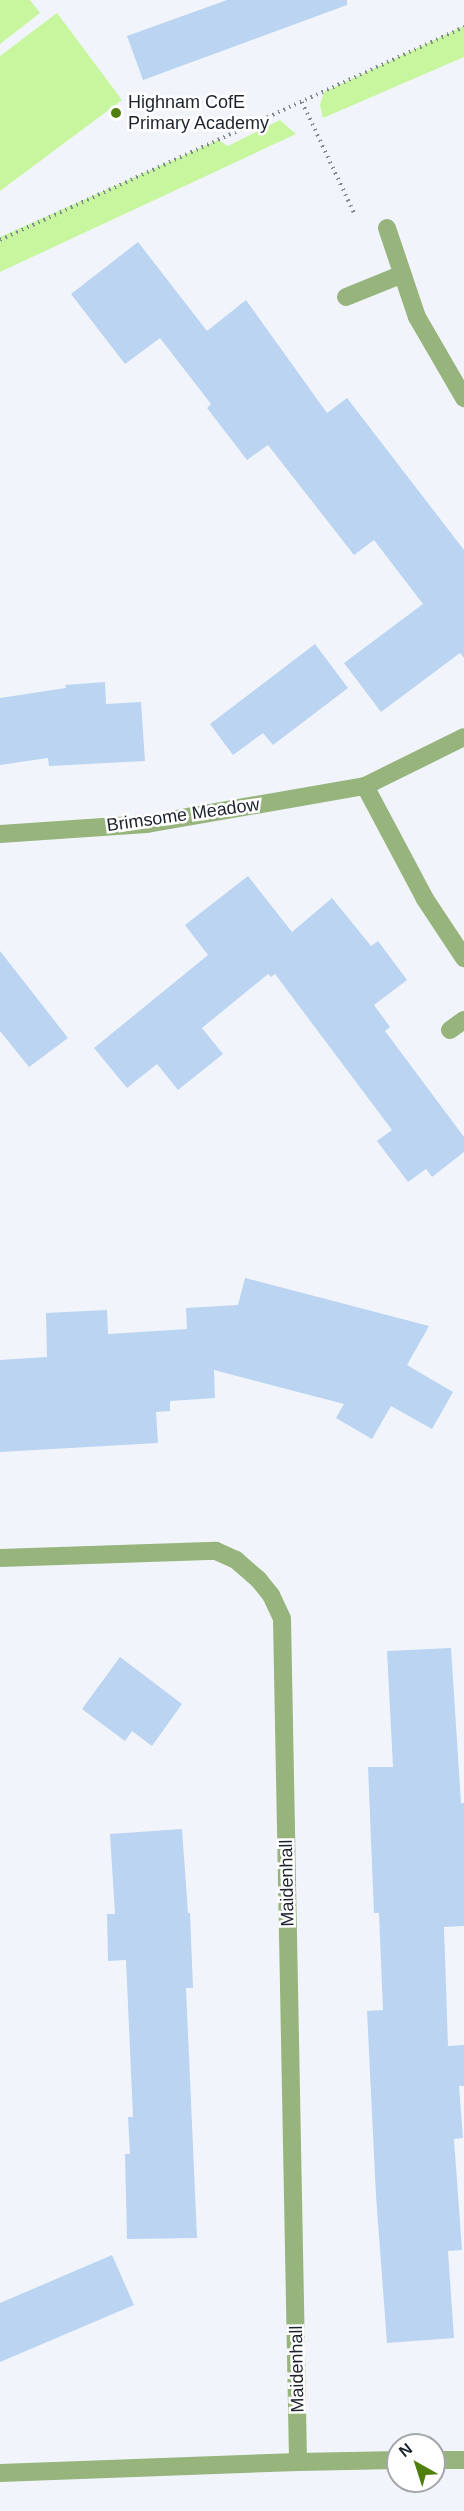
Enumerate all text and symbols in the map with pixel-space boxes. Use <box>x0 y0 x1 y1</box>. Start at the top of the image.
place label: Highnam CofE Primary Academy <box>128 92 270 134</box>
marker: Highnam CofE Primary Academy <box>109 106 123 120</box>
street label: Brimsome Meadow <box>105 794 261 836</box>
street label: Maidenhall <box>275 1839 299 1927</box>
street label: Maidenhall <box>285 2325 309 2413</box>
north arrow <box>386 2433 446 2493</box>
text: N <box>396 2440 415 2460</box>

